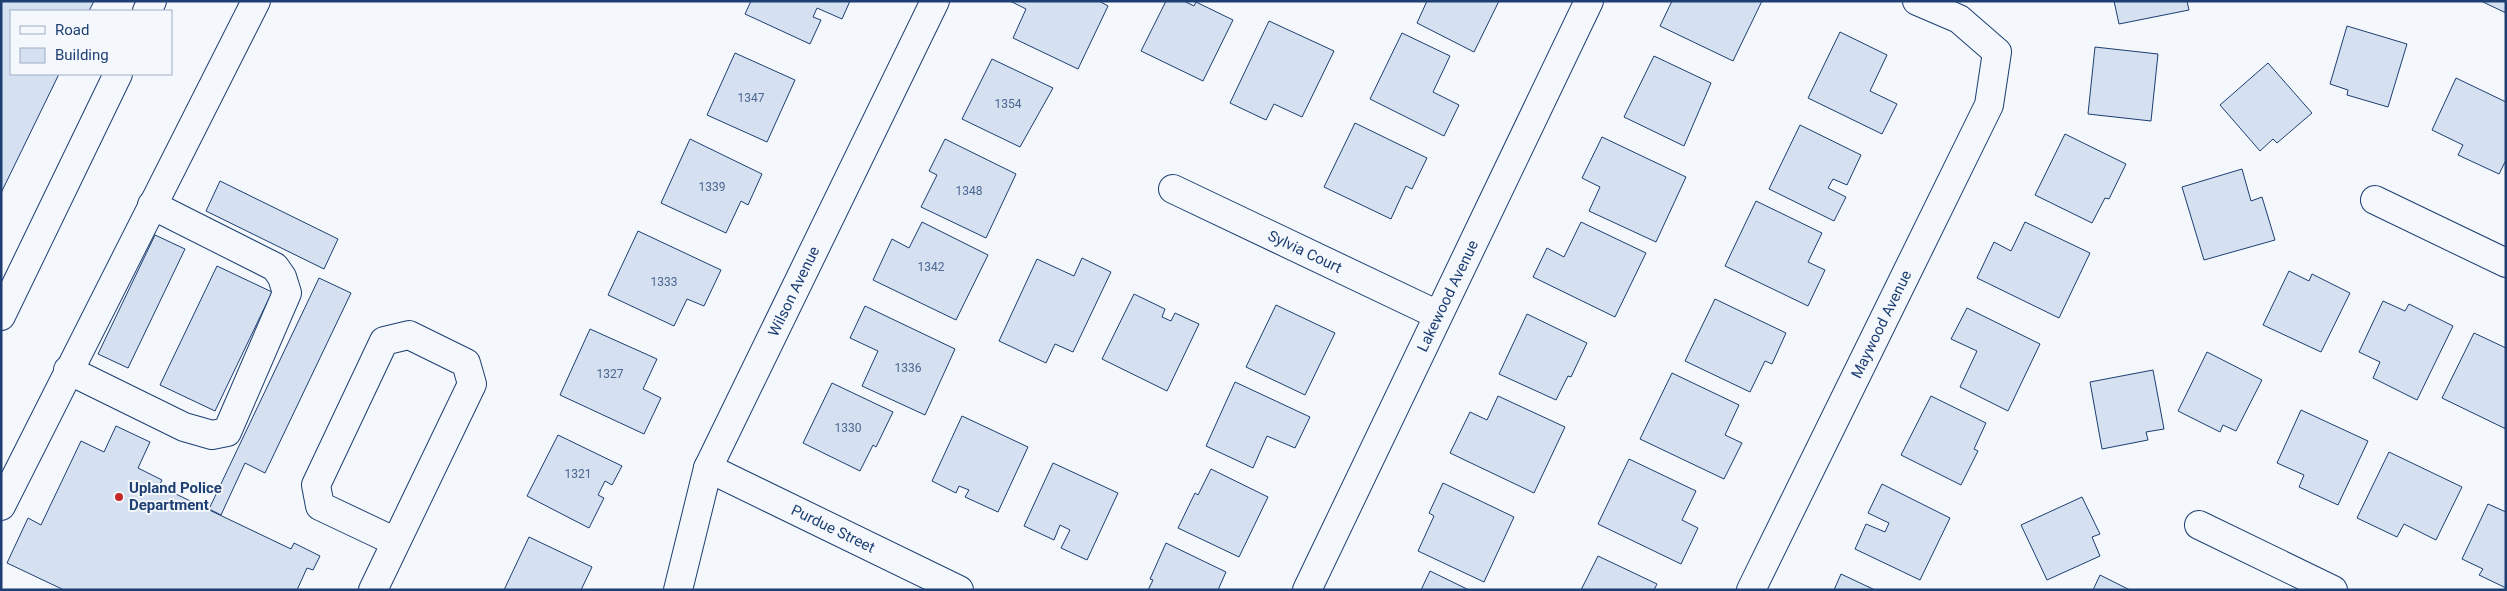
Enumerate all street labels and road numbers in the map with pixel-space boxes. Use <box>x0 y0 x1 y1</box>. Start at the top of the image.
street label: Sylvia Court <box>1265 226 1345 277</box>
street label: Lakewood Avenue <box>1413 237 1482 355</box>
street label: Wilson Avenue <box>764 243 823 339</box>
street label: Maywood Avenue <box>1847 267 1915 381</box>
street label: Purdue Street <box>788 501 878 557</box>

